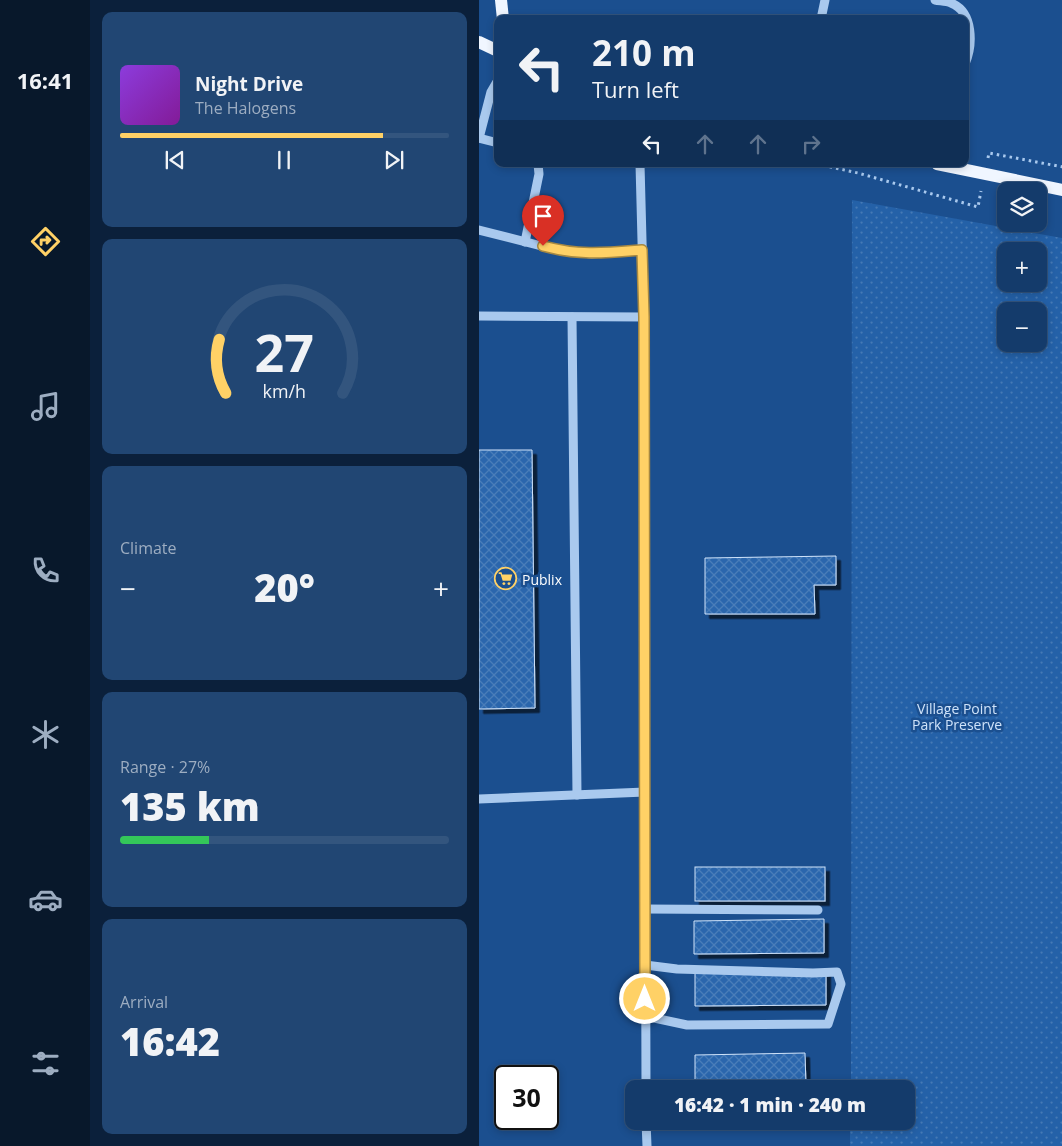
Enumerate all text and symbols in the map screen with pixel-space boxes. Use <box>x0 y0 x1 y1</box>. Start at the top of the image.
text: 210 m <box>592 29 696 76</box>
icon: left <box>509 35 574 100</box>
text: 16:41 <box>17 65 73 95</box>
text: Night Drive <box>195 71 303 97</box>
text: Turn left <box>592 74 679 104</box>
text: The Halogens <box>195 97 296 119</box>
icon: left <box>638 130 666 158</box>
icon: ahead <box>691 130 719 158</box>
icon: ahead <box>744 130 772 158</box>
icon: right <box>797 130 825 158</box>
icon: previous <box>161 146 189 174</box>
icon: pause <box>270 146 298 174</box>
icon: next <box>380 146 408 174</box>
map controls <box>997 182 1047 352</box>
button: layers <box>997 182 1047 232</box>
pin <box>522 195 564 246</box>
icon: arrive <box>529 202 557 230</box>
icon: directions <box>28 224 63 259</box>
button: + <box>997 242 1047 292</box>
button: − <box>997 302 1047 352</box>
text: 27 <box>255 316 314 387</box>
text: km/h <box>263 379 306 403</box>
icon: music <box>28 389 63 424</box>
text: Climate <box>120 537 177 559</box>
icon: phone <box>28 553 63 588</box>
text: 20° <box>254 561 315 613</box>
supermarket icon: Publix <box>494 567 518 591</box>
text: − <box>120 569 136 607</box>
text: + <box>433 569 449 607</box>
place label: Publix <box>522 570 563 589</box>
park label: Village Point Park Preserve <box>912 699 1002 734</box>
icon: climate <box>28 717 63 752</box>
text: Range · 27% <box>120 756 210 778</box>
text: 135 km <box>120 780 260 832</box>
icon: car <box>28 882 63 917</box>
position arrow <box>618 972 670 1024</box>
text: Arrival <box>120 991 168 1013</box>
text: 16:42 <box>120 1015 220 1067</box>
icon: filters <box>28 1046 63 1081</box>
speed limit sign: 30 <box>494 1065 559 1130</box>
text: 16:42 · 1 min · 240 m <box>674 1092 866 1118</box>

